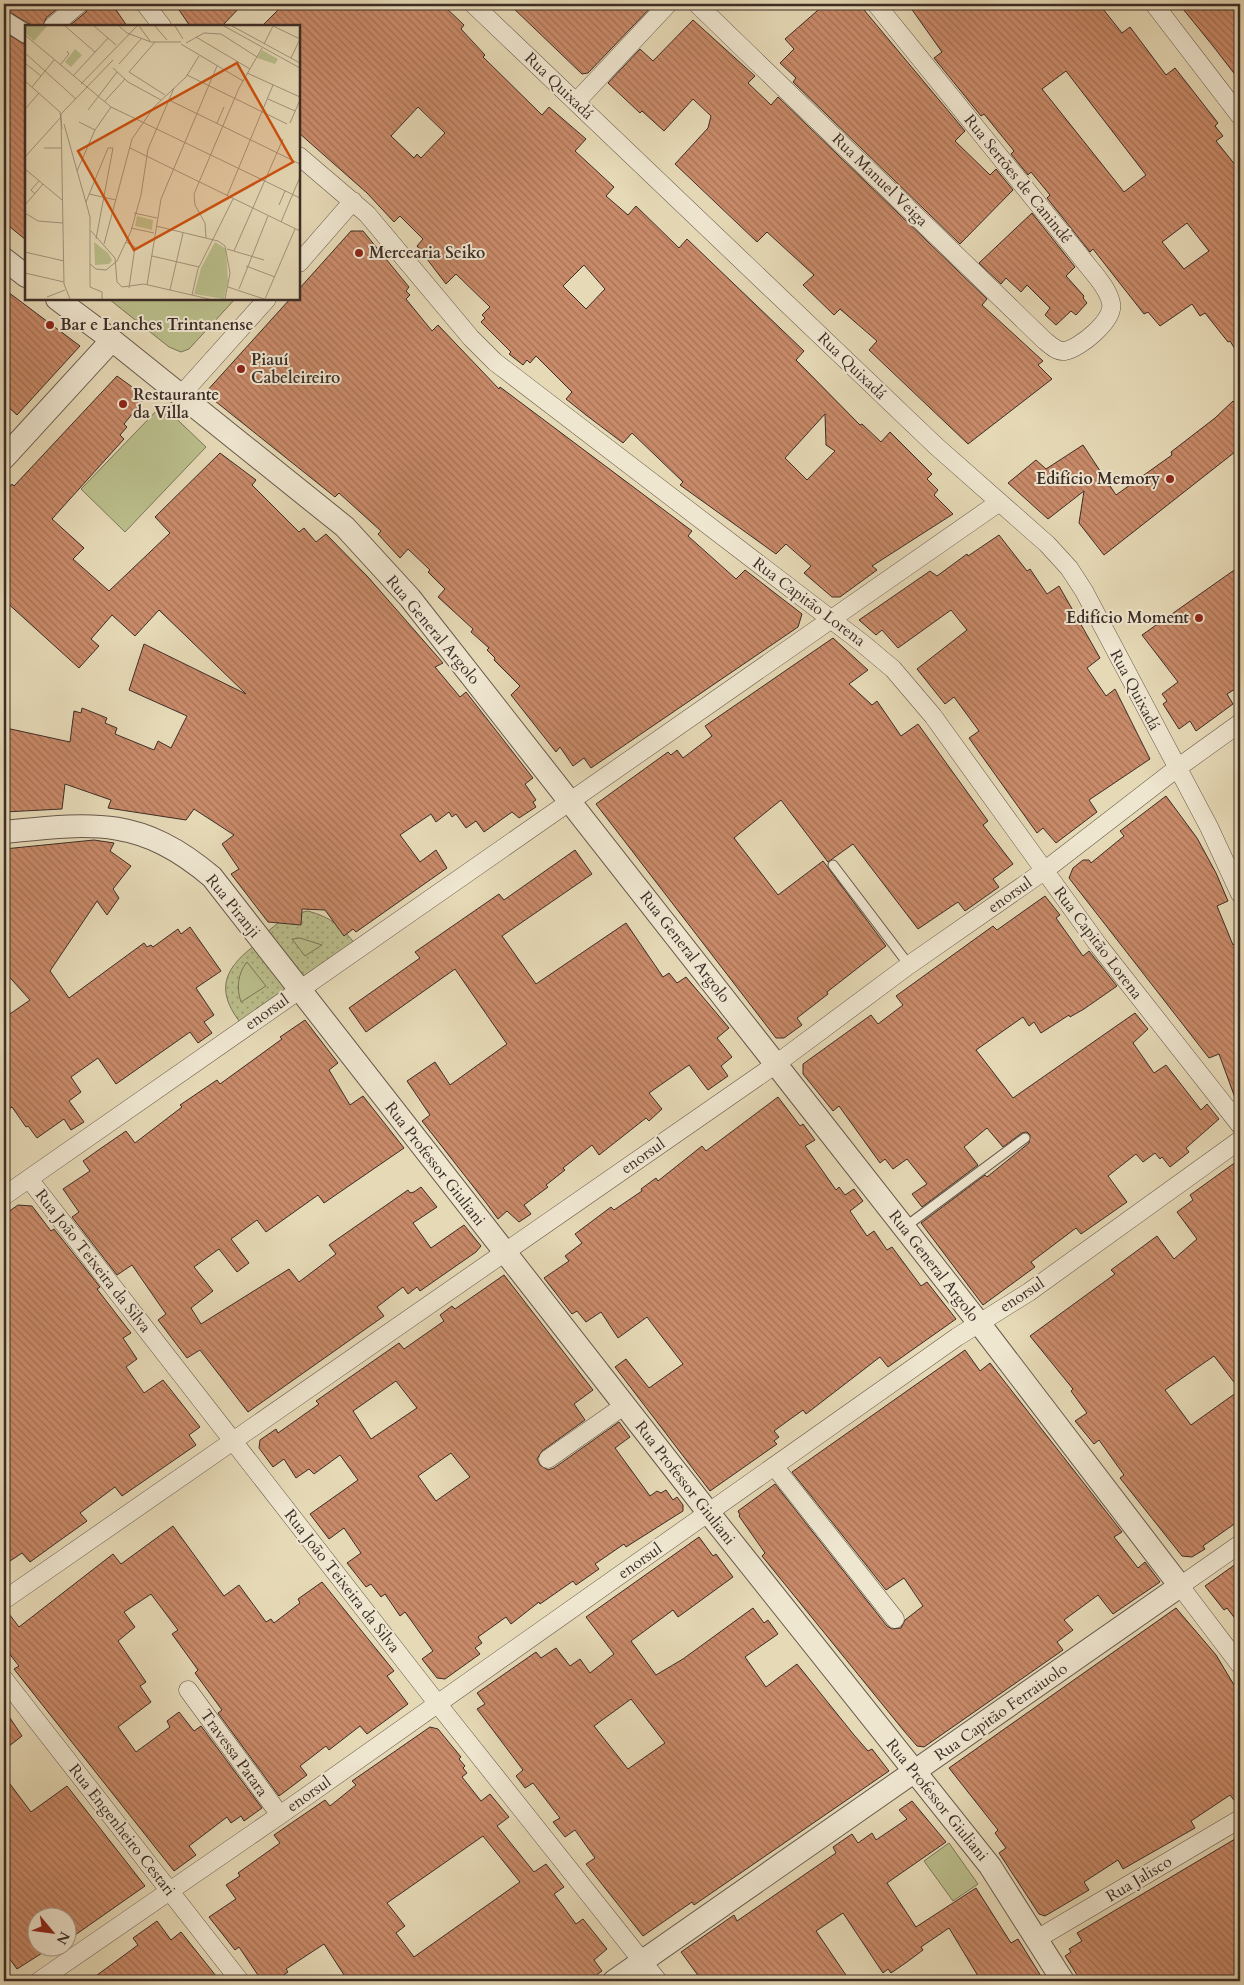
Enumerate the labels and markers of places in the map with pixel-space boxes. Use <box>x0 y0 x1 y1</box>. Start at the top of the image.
place label: Mercearia Seiko <box>369 242 485 264</box>
marker: Mercearia Seiko <box>353 247 365 259</box>
place label: Bar e Lanches Trintanense <box>60 314 253 336</box>
marker: Bar e Lanches Trintanense <box>44 319 56 331</box>
place label: Piauí Cabeleireiro <box>251 349 340 389</box>
marker: Piauí Cabeleireiro <box>235 363 247 375</box>
place label: Restaurante da Villa <box>133 384 219 424</box>
marker: Restaurante da Villa <box>117 398 129 410</box>
place label: Edifício Memory <box>1036 468 1160 490</box>
marker: Edifício Memory <box>1164 473 1176 485</box>
place label: Edifício Moment <box>1066 607 1189 629</box>
marker: Edifício Moment <box>1193 612 1205 624</box>

